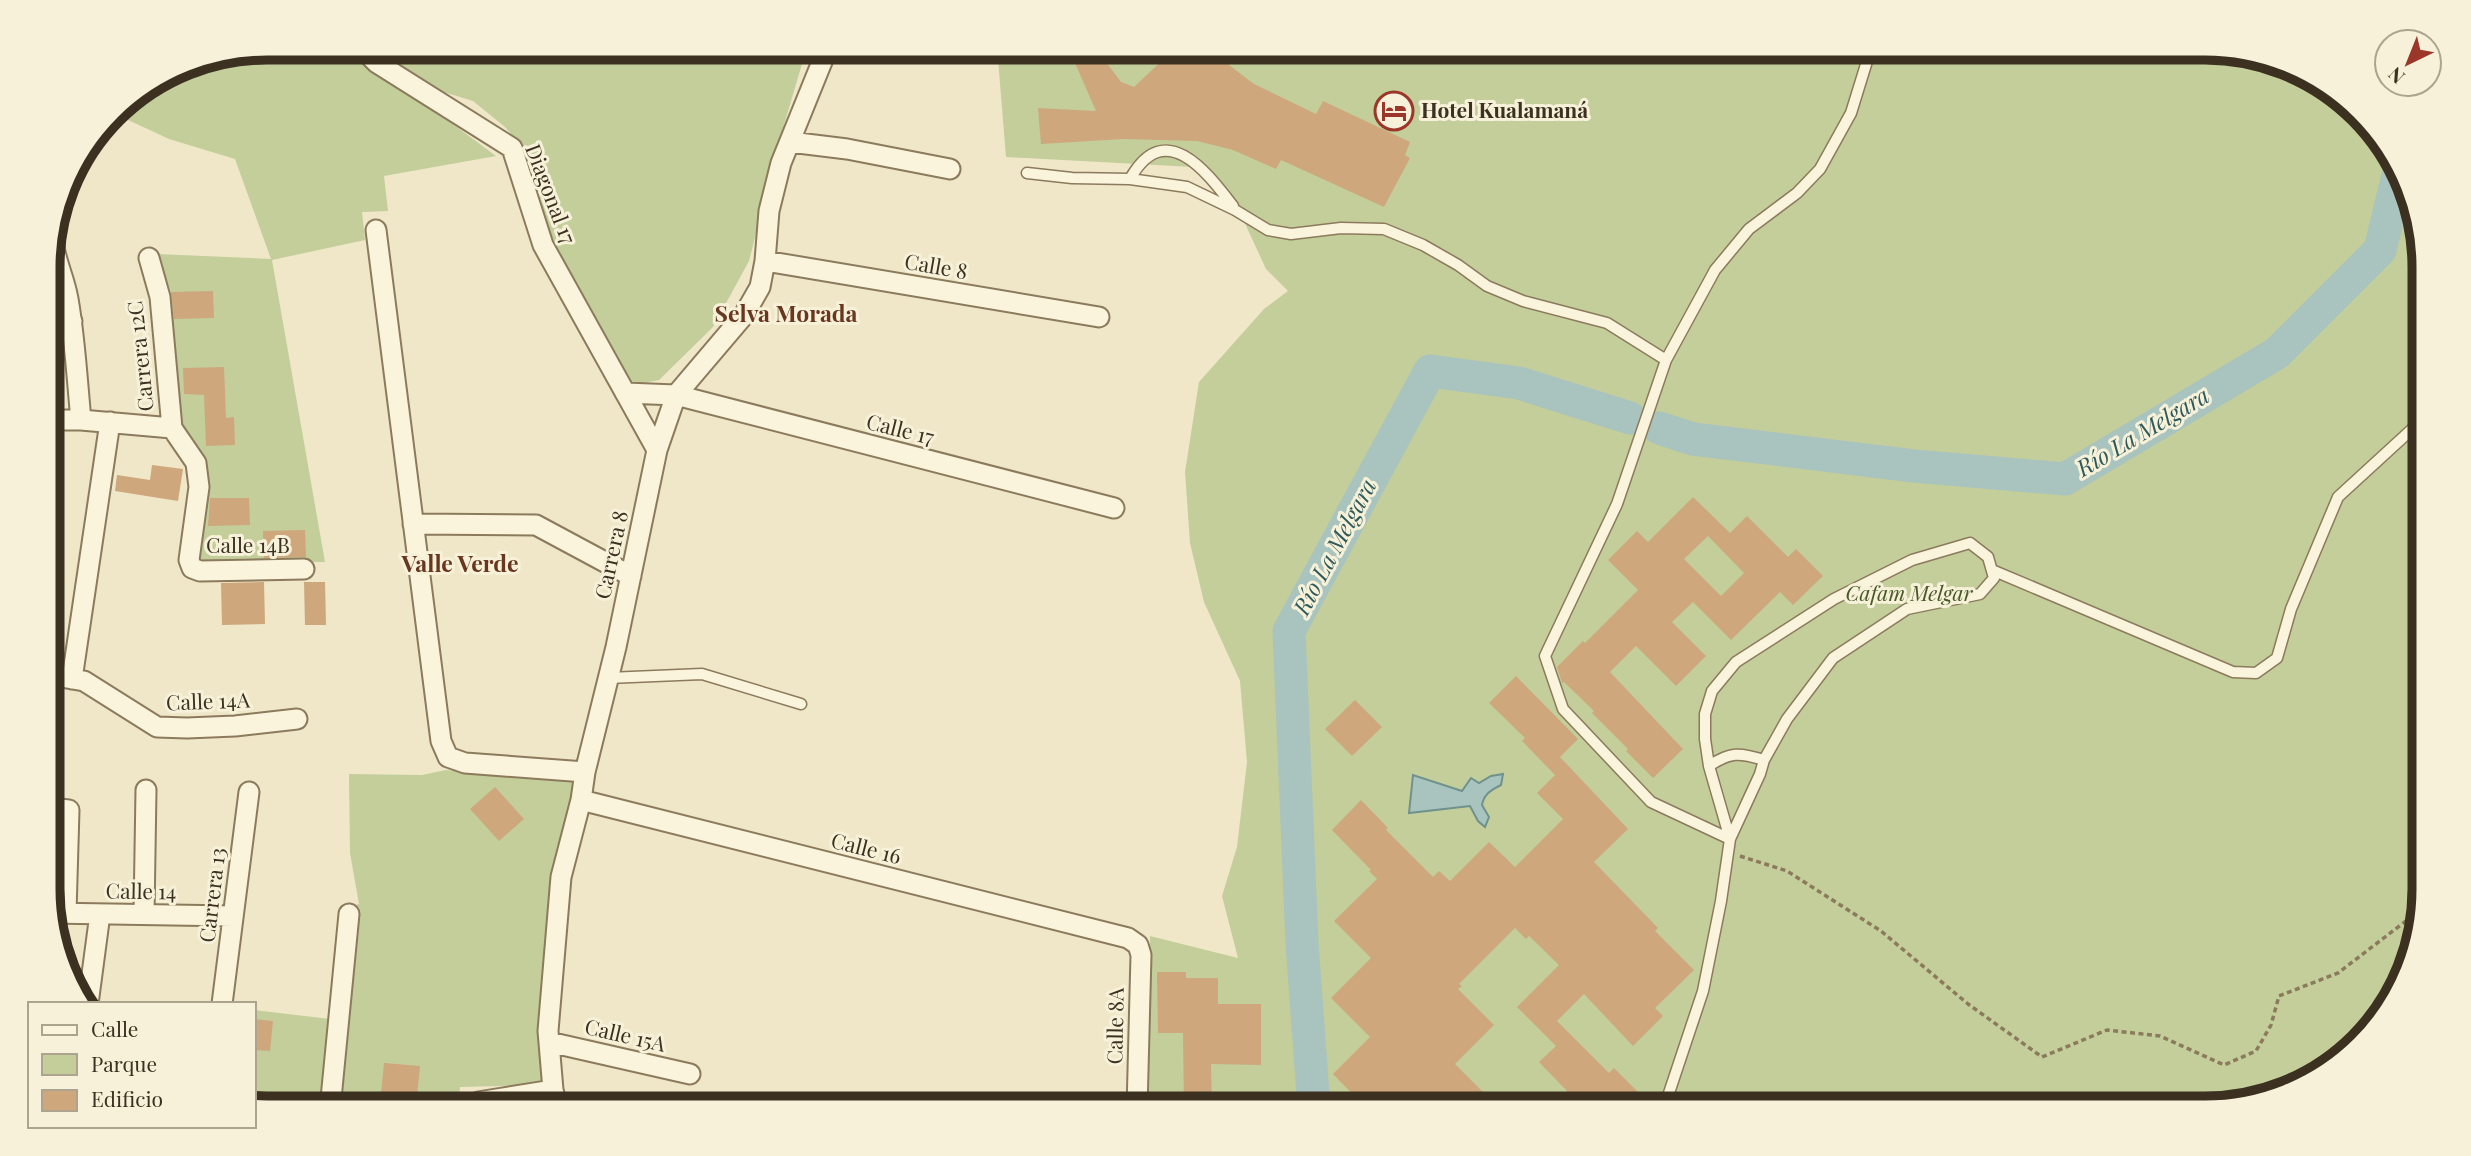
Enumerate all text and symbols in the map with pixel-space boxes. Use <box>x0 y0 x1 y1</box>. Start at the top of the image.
north arrow <box>2373 28 2443 98</box>
text: N <box>2382 62 2410 90</box>
hotel icon: Hotel Kualamaná <box>1373 90 1415 132</box>
place label: Hotel Kualamaná <box>1421 95 1588 123</box>
street label: Diagonal 17 <box>520 139 584 248</box>
street label: Calle 8 <box>903 246 970 284</box>
district label: Selva Morada <box>715 297 858 328</box>
street label: Carrera 12C <box>119 300 159 413</box>
water label: Río La Melgara <box>2069 379 2214 483</box>
street label: Calle 17 <box>864 406 938 450</box>
water label: Río La Melgara <box>1284 473 1383 621</box>
street label: Carrera 8 <box>587 508 633 601</box>
street label: Calle 14B <box>206 530 290 558</box>
district label: Valle Verde <box>401 547 518 578</box>
park label: Cafam Melgar <box>1846 578 1974 606</box>
street label: Calle 14A <box>165 685 251 715</box>
street label: Calle 16 <box>829 825 905 869</box>
street label: Carrera 13 <box>191 846 231 944</box>
street label: Calle 14 <box>105 875 177 905</box>
street label: Calle 8A <box>1099 987 1129 1065</box>
legend <box>28 1002 256 1128</box>
street label: Calle 15A <box>582 1011 669 1057</box>
text: Calle <box>91 1014 138 1042</box>
text: Parque <box>91 1049 157 1077</box>
text: Edificio <box>91 1084 163 1112</box>

